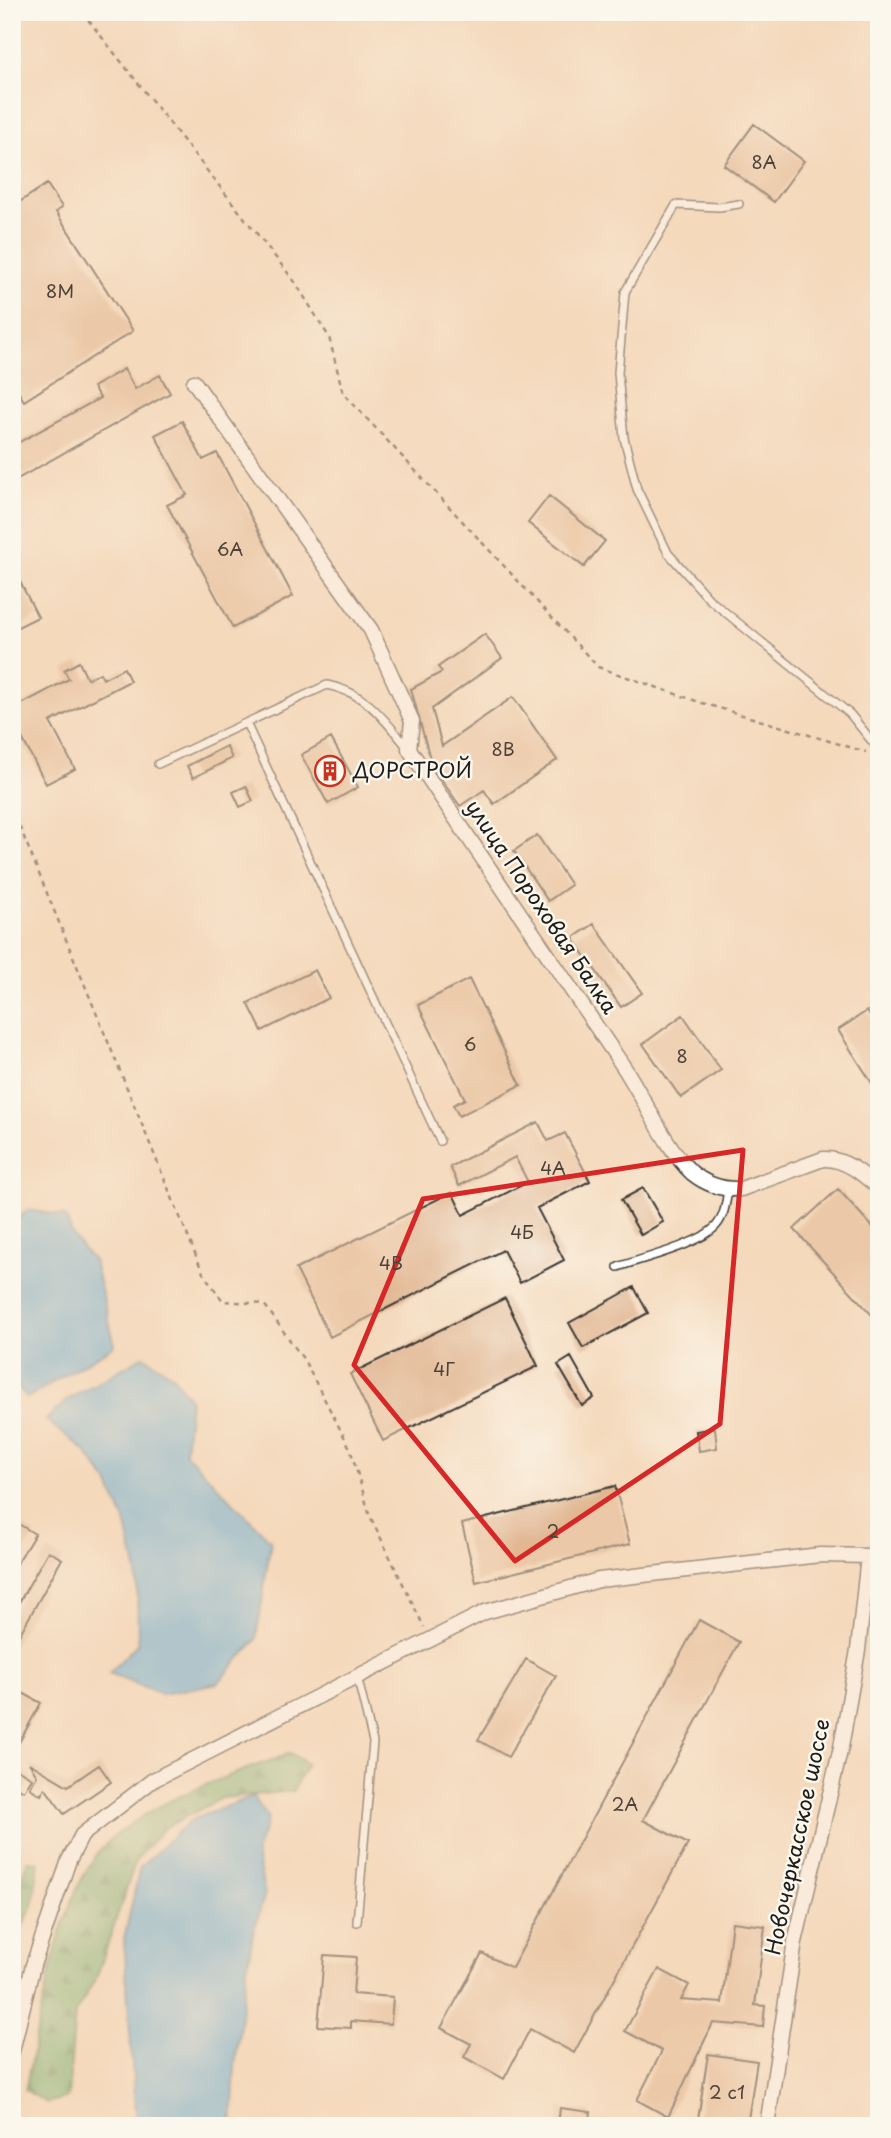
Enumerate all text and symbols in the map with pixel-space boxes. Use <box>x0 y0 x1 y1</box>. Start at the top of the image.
house number: 8А <box>751 148 777 175</box>
house number: 8М <box>46 277 74 304</box>
house number: 6А <box>217 535 243 562</box>
house number: 8В <box>491 735 515 762</box>
place label: ДОРСТРОЙ <box>352 753 472 785</box>
building icon: ДОРСТРОЙ <box>313 754 347 788</box>
street label: улица Пороховая Балка <box>459 792 626 1019</box>
house number: 6 <box>464 1030 476 1057</box>
house number: 8 <box>676 1042 688 1069</box>
house number: 4А <box>540 1154 566 1181</box>
house number: 4Б <box>510 1218 534 1245</box>
house number: 4В <box>379 1249 403 1276</box>
house number: 4Г <box>433 1355 455 1382</box>
house number: 2 <box>547 1517 559 1544</box>
street label: Новочеркасское шоссе <box>755 1715 837 1958</box>
house number: 2А <box>612 1790 638 1817</box>
house number: 2 с1 <box>709 2078 745 2105</box>

